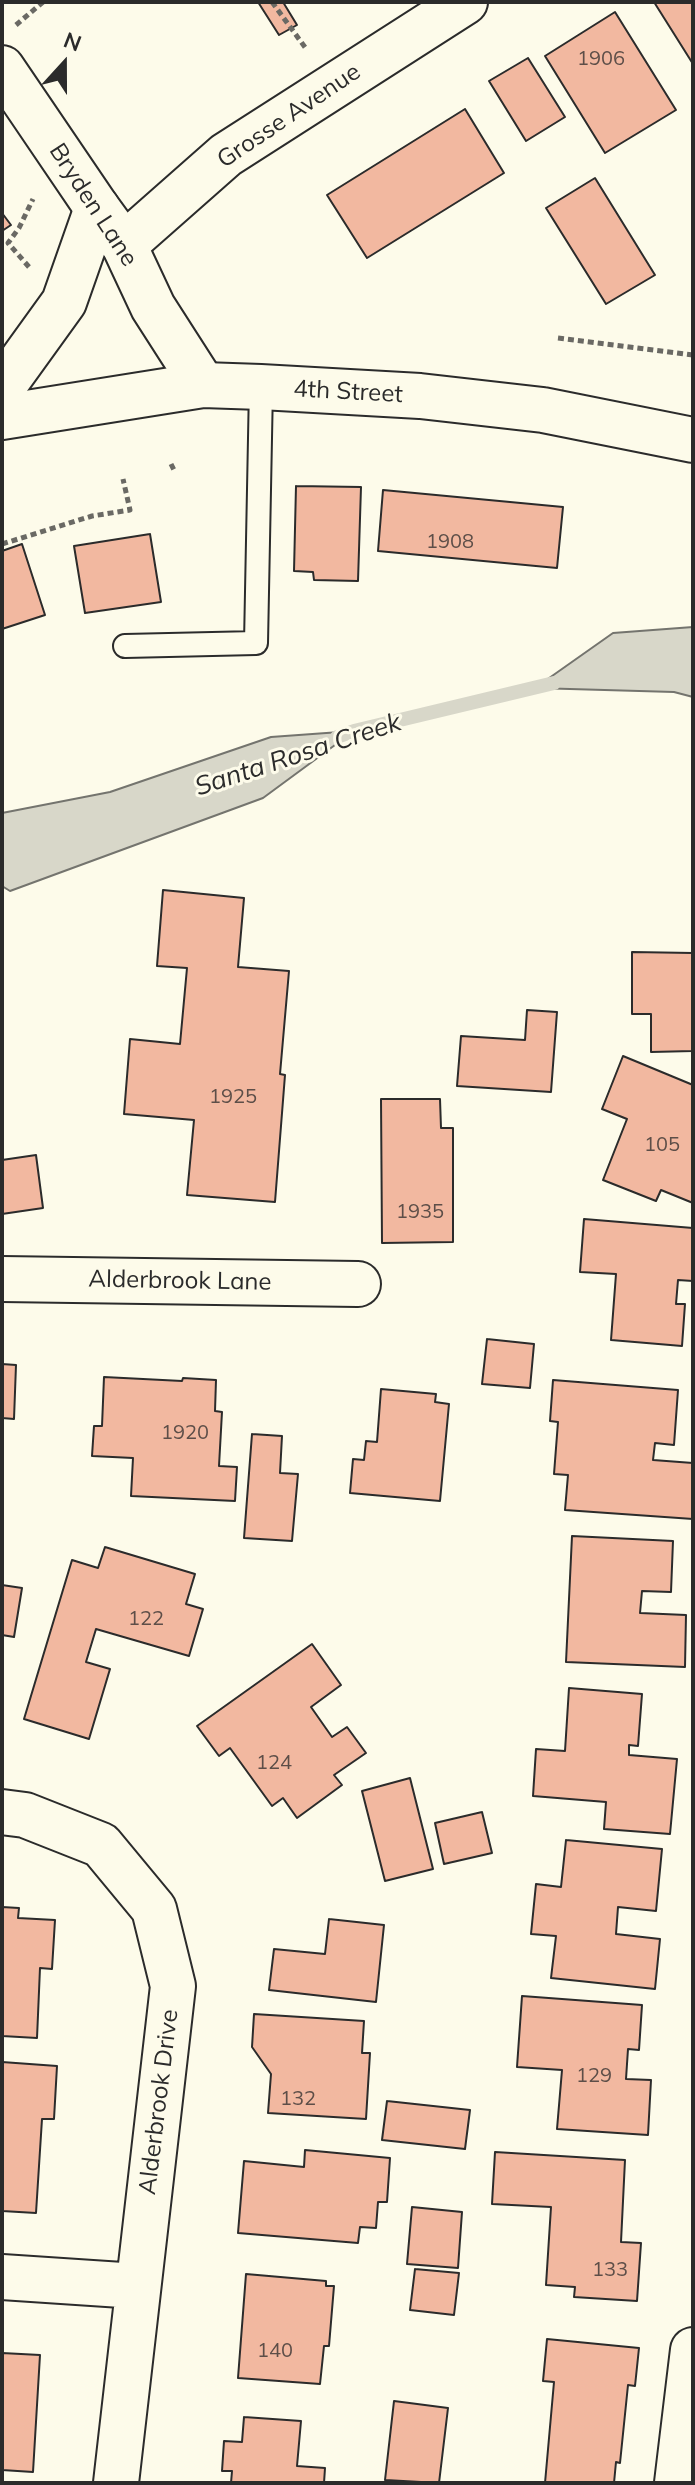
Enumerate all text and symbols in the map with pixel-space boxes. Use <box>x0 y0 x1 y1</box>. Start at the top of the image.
north arrow <box>24 24 104 104</box>
text: N <box>60 26 85 58</box>
house number: 1906 <box>577 47 625 71</box>
street label: Grosse Avenue <box>212 58 366 174</box>
street label: Bryden Lane <box>43 138 143 272</box>
street label: 4th Street <box>293 375 403 409</box>
house number: 1908 <box>426 530 474 554</box>
water label: Santa Rosa Creek <box>191 707 405 803</box>
house number: 1925 <box>209 1085 257 1109</box>
house number: 105 <box>644 1133 680 1157</box>
house number: 1935 <box>396 1200 444 1224</box>
street label: Alderbrook Lane <box>88 1265 272 1297</box>
house number: 1920 <box>161 1421 209 1445</box>
house number: 122 <box>128 1607 164 1631</box>
house number: 124 <box>256 1751 292 1775</box>
street label: Alderbrook Drive <box>133 2008 185 2196</box>
house number: 129 <box>576 2064 612 2088</box>
house number: 132 <box>280 2087 316 2111</box>
house number: 133 <box>592 2258 628 2282</box>
house number: 140 <box>257 2339 293 2363</box>

